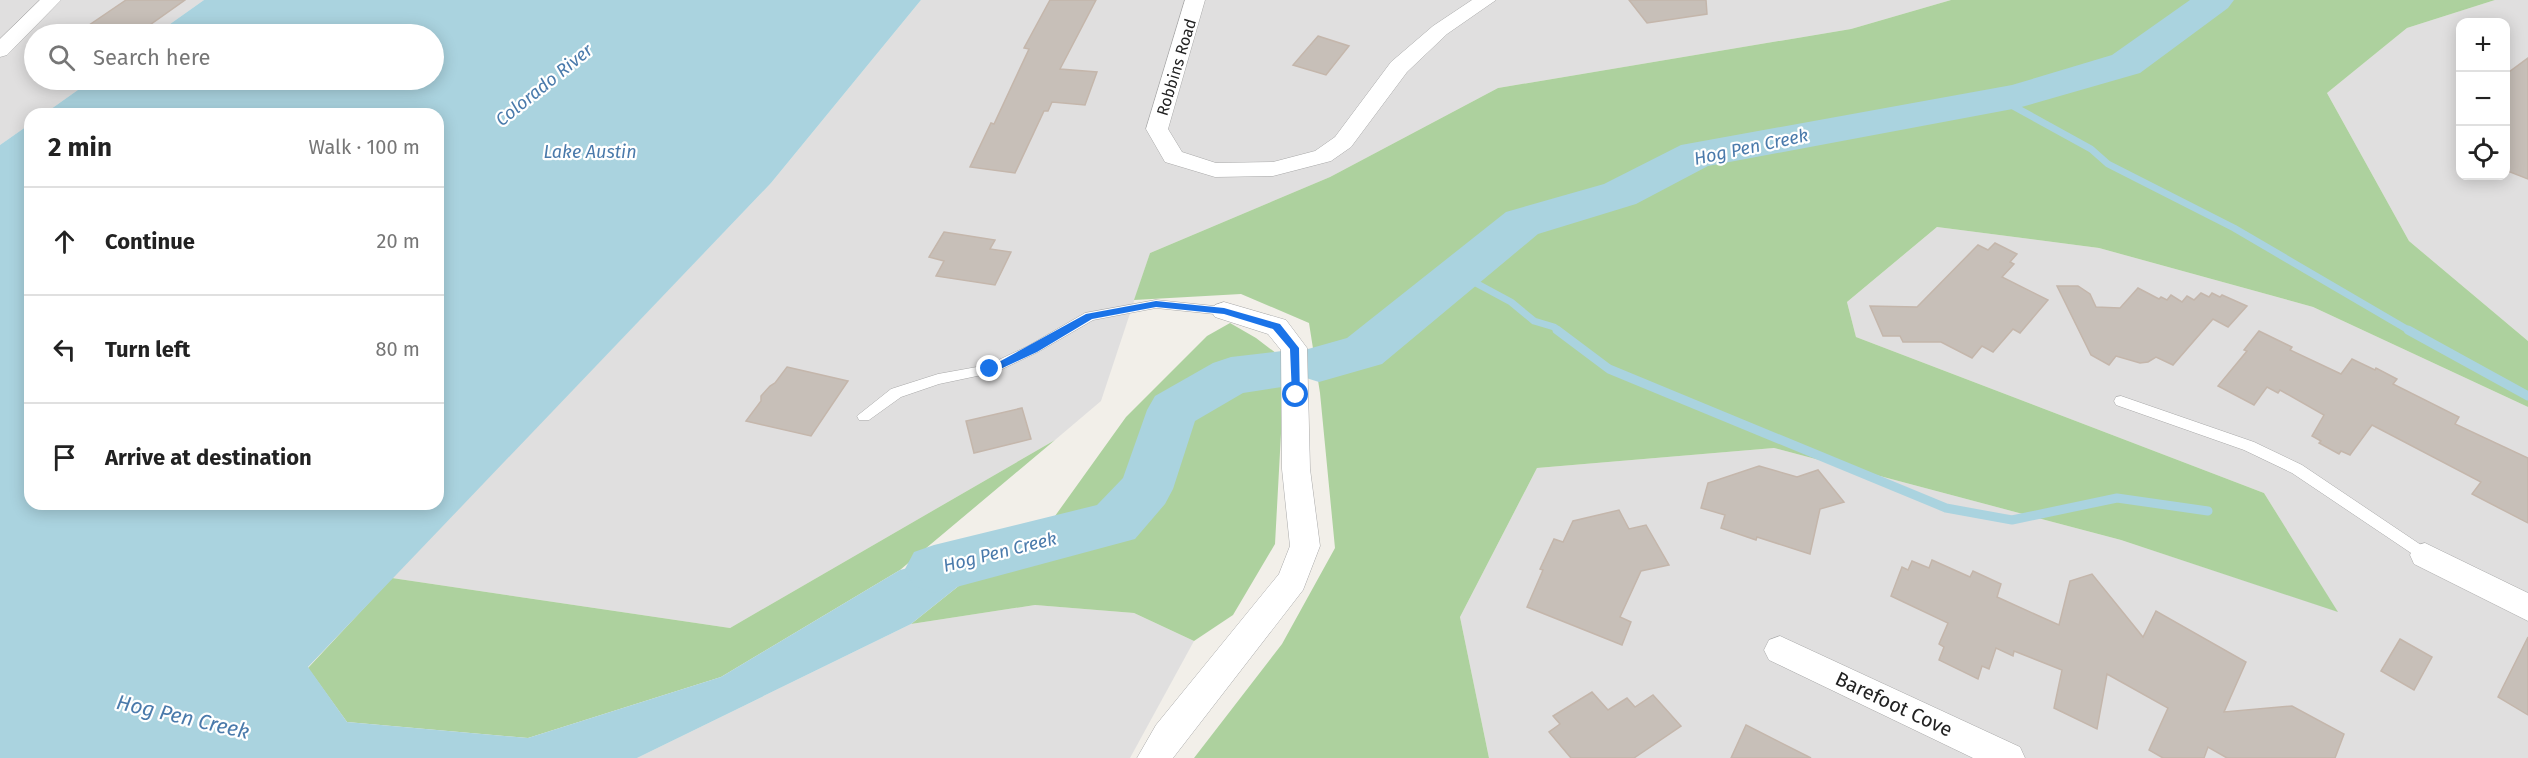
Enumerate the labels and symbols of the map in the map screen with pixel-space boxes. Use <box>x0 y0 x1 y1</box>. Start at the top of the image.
street label: Robbins Road <box>1153 16 1200 118</box>
water label: Colorado River <box>491 38 598 131</box>
water label: Hog Pen Creek <box>1692 124 1810 170</box>
water label: Lake Austin <box>543 141 637 163</box>
route end <box>976 355 1002 381</box>
route start <box>1282 381 1308 407</box>
water label: Hog Pen Creek <box>941 527 1059 577</box>
street label: Barefoot Cove <box>1832 666 1956 742</box>
water label: Hog Pen Creek <box>114 689 252 745</box>

